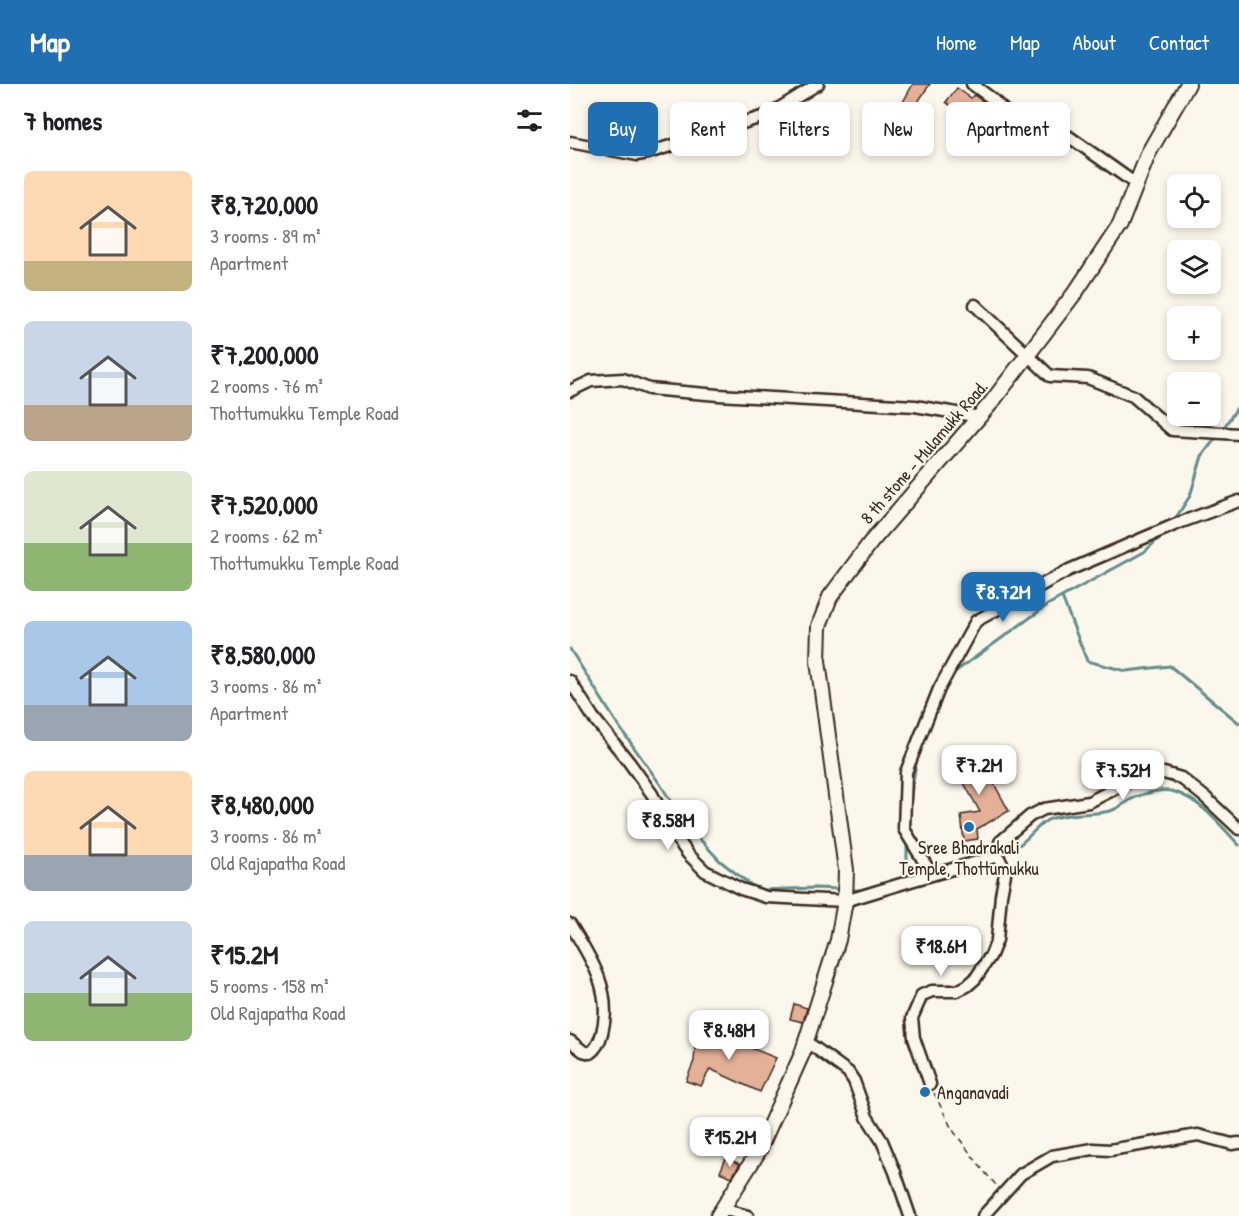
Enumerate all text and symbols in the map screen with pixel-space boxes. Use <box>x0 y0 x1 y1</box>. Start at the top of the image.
text: Map <box>30 23 70 61</box>
text: Home <box>936 28 977 57</box>
text: Map <box>1010 28 1040 57</box>
text: About <box>1073 28 1116 57</box>
text: Contact <box>1149 28 1209 57</box>
chip: Buy <box>588 102 658 156</box>
chip: Rent <box>670 102 747 156</box>
chip: Filters <box>759 102 850 156</box>
chip: New <box>862 102 934 156</box>
chip: Apartment <box>946 102 1070 156</box>
text: 7 homes <box>24 103 102 138</box>
icon: filters <box>513 104 546 137</box>
map controls <box>1167 174 1221 426</box>
button: locate <box>1167 174 1221 228</box>
text: ₹8,720,000 <box>210 187 318 222</box>
icon: home <box>72 195 144 267</box>
text: 3 rooms · 89 m² <box>210 222 321 249</box>
button: layers <box>1167 240 1221 294</box>
text: Apartment <box>210 249 288 276</box>
button: + <box>1167 306 1221 360</box>
text: ₹7,200,000 <box>210 337 319 372</box>
icon: home <box>72 345 144 417</box>
text: 2 rooms · 76 m² <box>210 372 323 399</box>
button: − <box>1167 372 1221 426</box>
street label: 8 th stone - Mulamukk Road. <box>855 375 993 529</box>
text: Thottumukku Temple Road <box>210 399 399 426</box>
text: ₹7,520,000 <box>210 487 318 522</box>
icon: home <box>72 495 144 567</box>
text: 2 rooms · 62 m² <box>210 522 322 549</box>
text: Thottumukku Temple Road <box>210 549 399 576</box>
pin: ₹8.72M <box>954 572 1052 623</box>
text: ₹8.72M <box>975 578 1031 605</box>
text: ₹8,580,000 <box>210 637 315 672</box>
icon: home <box>72 645 144 717</box>
text: 3 rooms · 86 m² <box>210 672 321 699</box>
text: Apartment <box>210 699 288 726</box>
pin: ₹7.2M <box>937 745 1021 796</box>
pin: ₹7.52M <box>1074 750 1172 801</box>
text: ₹7.2M <box>956 751 1002 778</box>
text: ₹7.52M <box>1095 756 1151 783</box>
text: ₹8,480,000 <box>210 787 314 822</box>
icon: home <box>72 795 144 867</box>
pin: ₹8.58M <box>619 800 717 851</box>
text: ₹8.58M <box>641 806 695 833</box>
marker: Sree Bhadrakali Temple, Thottumukku <box>962 820 976 834</box>
text: 3 rooms · 86 m² <box>210 822 321 849</box>
place label: Sree Bhadrakali Temple, Thottumukku <box>899 835 1039 881</box>
text: Old Rajapatha Road <box>210 849 345 876</box>
pin: ₹18.6M <box>892 926 990 977</box>
text: ₹18.6M <box>915 932 967 959</box>
text: ₹15.2M <box>210 937 279 972</box>
icon: home <box>72 945 144 1017</box>
text: 5 rooms · 158 m² <box>210 972 329 999</box>
text: Old Rajapatha Road <box>210 999 345 1026</box>
pin: ₹8.48M <box>680 1010 778 1061</box>
text: ₹8.48M <box>703 1016 755 1043</box>
place label: Anganavadi <box>937 1080 1010 1105</box>
marker: Anganavadi <box>918 1085 932 1099</box>
pin: ₹15.2M <box>681 1117 779 1168</box>
text: ₹15.2M <box>704 1123 756 1150</box>

